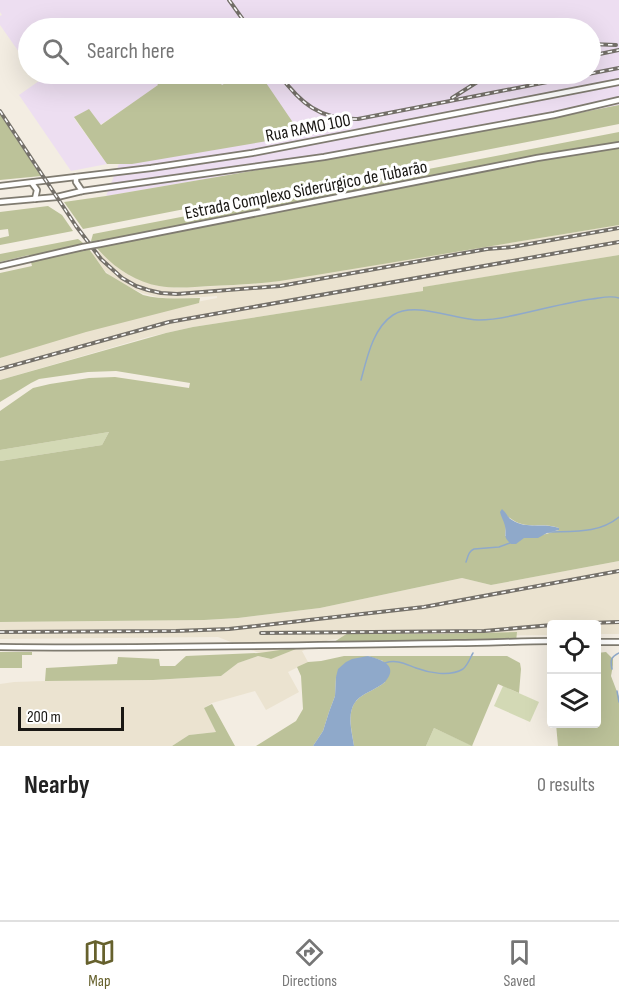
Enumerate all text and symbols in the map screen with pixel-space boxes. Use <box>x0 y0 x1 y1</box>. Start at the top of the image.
search box <box>18 18 601 84</box>
icon: search <box>39 35 72 68</box>
text: Search here <box>87 38 174 65</box>
street label: Rua RAMO 100 <box>264 109 352 147</box>
street label: Estrada Complexo Siderúrgico de Tubarão <box>183 156 429 224</box>
map controls <box>547 620 601 728</box>
button: locate <box>547 620 601 674</box>
button: layers <box>547 674 601 728</box>
scale bar <box>18 704 124 732</box>
text: 200 m <box>27 708 61 727</box>
text: Nearby <box>24 770 90 801</box>
text: 0 results <box>537 773 595 797</box>
tab: Map <box>83 936 116 991</box>
tab: Directions <box>282 936 337 991</box>
tab: Saved <box>503 936 536 991</box>

